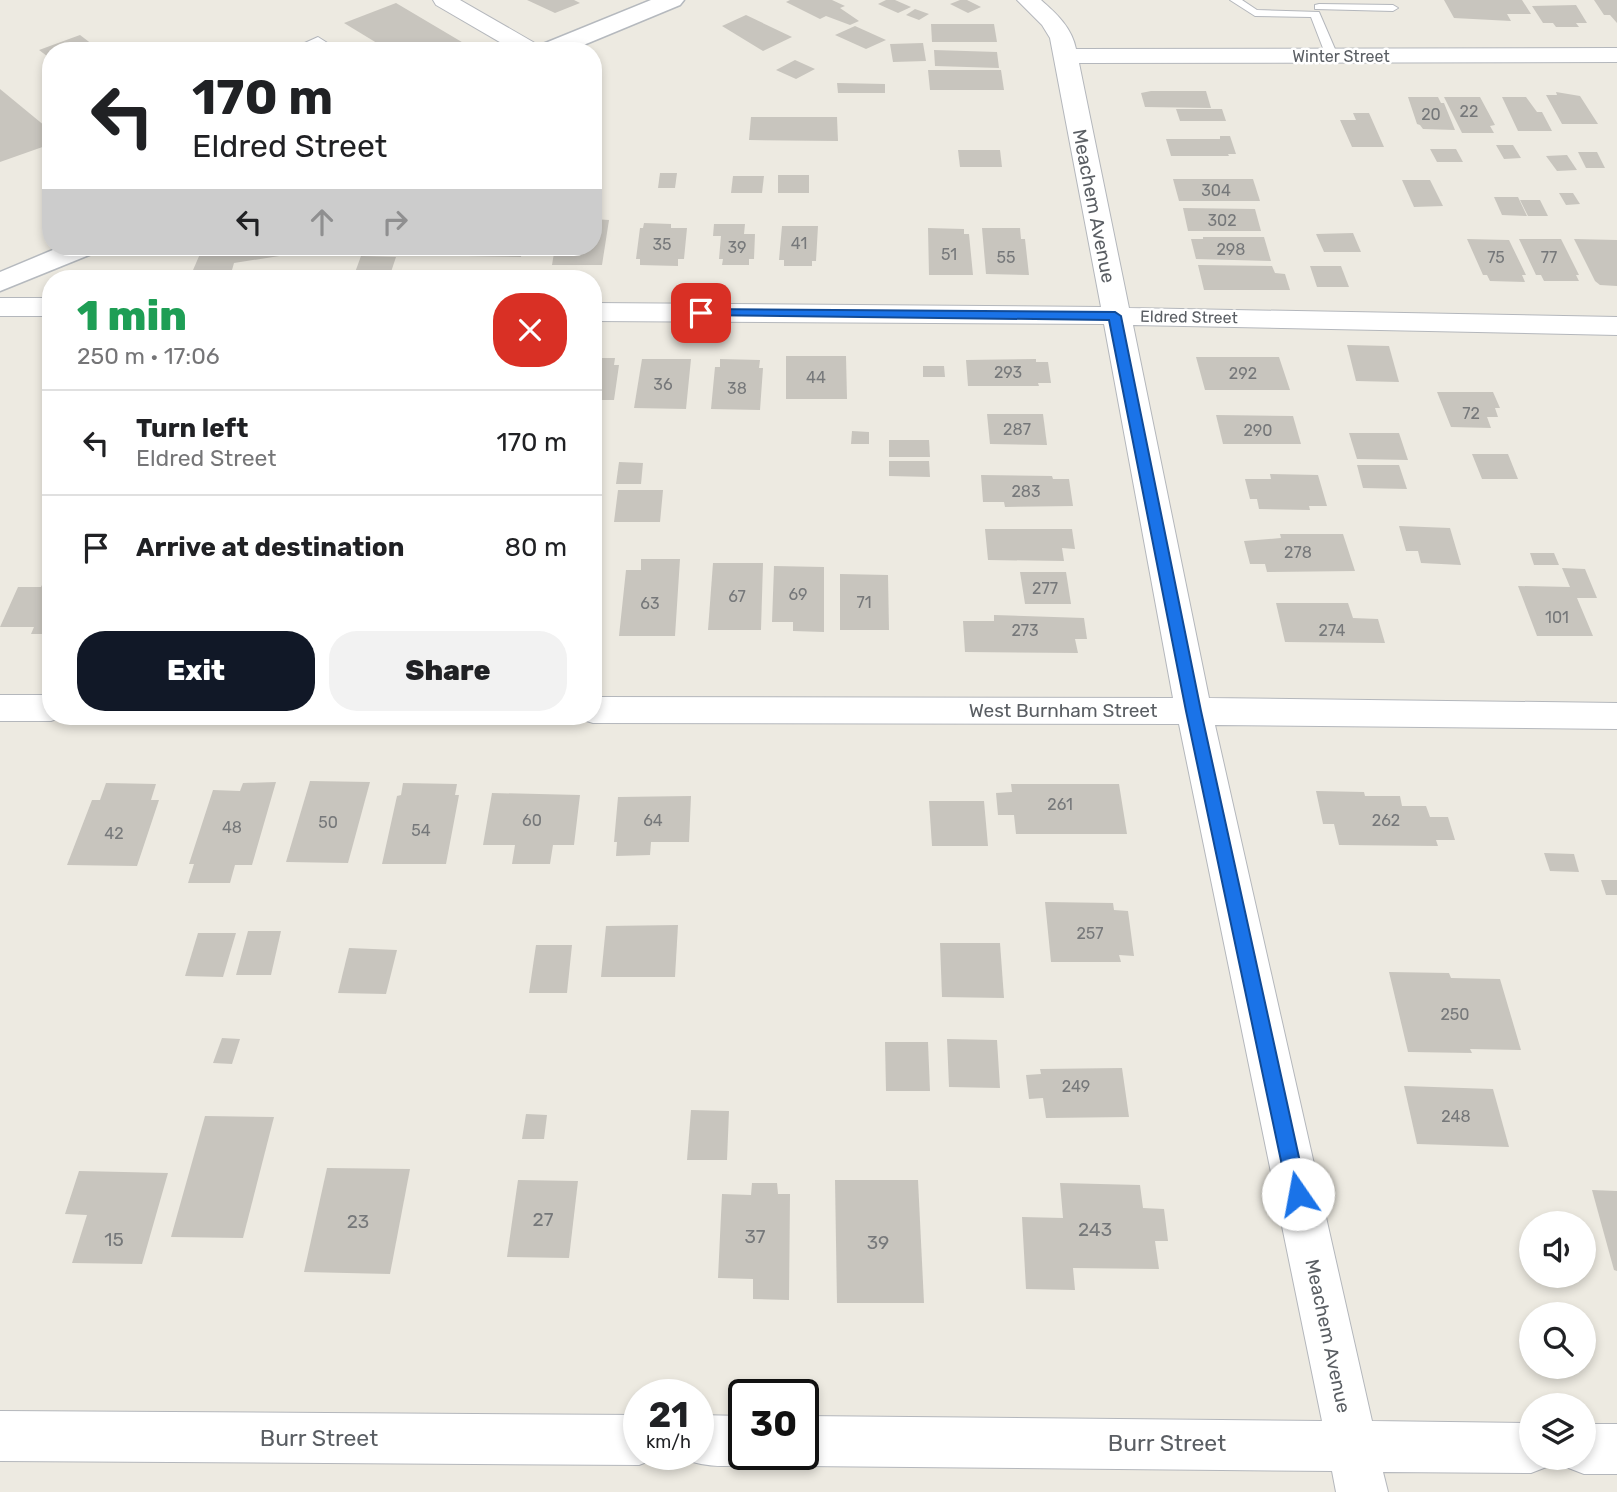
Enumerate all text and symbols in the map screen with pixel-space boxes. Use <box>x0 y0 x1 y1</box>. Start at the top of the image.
street label: Winter Street <box>1292 47 1390 66</box>
text: 170 m <box>192 68 333 126</box>
icon: left <box>77 70 168 161</box>
house number: 22 <box>1460 102 1478 121</box>
house number: 20 <box>1421 105 1441 124</box>
text: Eldred Street <box>192 127 387 165</box>
street label: Meachem Avenue <box>1068 127 1120 285</box>
house number: 304 <box>1201 181 1231 200</box>
icon: left <box>230 203 268 241</box>
icon: ahead <box>303 203 341 241</box>
icon: right <box>376 203 414 241</box>
house number: 302 <box>1207 211 1237 230</box>
house number: 41 <box>791 234 807 253</box>
house number: 35 <box>652 235 672 254</box>
house number: 39 <box>727 238 747 257</box>
house number: 298 <box>1216 240 1246 259</box>
house number: 51 <box>941 245 957 264</box>
house number: 55 <box>996 248 1016 267</box>
house number: 75 <box>1487 248 1505 267</box>
house number: 77 <box>1541 248 1557 267</box>
pin <box>671 283 731 343</box>
text: 1 min <box>77 291 187 341</box>
button: close <box>493 293 567 367</box>
icon: arrive <box>682 294 720 332</box>
street label: Eldred Street <box>1140 307 1238 327</box>
text: 250 m · 17:06 <box>77 342 220 370</box>
house number: 293 <box>994 363 1022 382</box>
house number: 292 <box>1229 364 1257 383</box>
house number: 44 <box>806 368 826 387</box>
house number: 36 <box>653 375 673 394</box>
house number: 38 <box>727 379 747 398</box>
house number: 72 <box>1462 404 1480 423</box>
text: Turn left <box>136 413 248 444</box>
house number: 287 <box>1003 420 1031 439</box>
house number: 290 <box>1243 421 1273 440</box>
icon: left <box>77 424 115 462</box>
text: 170 m <box>497 427 567 458</box>
text: Eldred Street <box>136 444 276 472</box>
house number: 283 <box>1011 482 1041 501</box>
icon: arrive <box>77 529 115 567</box>
text: Arrive at destination <box>136 532 404 563</box>
text: 80 m <box>504 532 567 563</box>
house number: 278 <box>1284 543 1312 562</box>
house number: 277 <box>1032 579 1058 598</box>
house number: 69 <box>788 585 808 604</box>
house number: 67 <box>728 587 746 606</box>
house number: 71 <box>856 593 872 612</box>
house number: 63 <box>640 594 660 613</box>
house number: 101 <box>1545 608 1569 627</box>
house number: 273 <box>1011 621 1039 640</box>
house number: 274 <box>1319 621 1346 640</box>
button: Exit <box>77 631 315 711</box>
button: Share <box>329 631 567 711</box>
street label: West Burnham Street <box>969 699 1158 722</box>
house number: 261 <box>1047 795 1073 814</box>
house number: 60 <box>522 811 542 830</box>
house number: 64 <box>643 811 663 830</box>
house number: 262 <box>1372 811 1400 830</box>
house number: 50 <box>318 813 338 832</box>
house number: 48 <box>222 818 242 837</box>
house number: 54 <box>411 821 431 840</box>
house number: 42 <box>104 824 124 843</box>
house number: 257 <box>1076 924 1104 943</box>
house number: 250 <box>1440 1005 1470 1024</box>
house number: 249 <box>1062 1077 1090 1096</box>
house number: 248 <box>1441 1107 1471 1126</box>
position arrow <box>1261 1157 1335 1231</box>
house number: 27 <box>533 1208 554 1231</box>
house number: 23 <box>347 1210 369 1233</box>
map controls <box>1519 1211 1596 1470</box>
button: sound <box>1519 1211 1596 1288</box>
house number: 243 <box>1078 1218 1112 1241</box>
house number: 37 <box>744 1225 766 1248</box>
house number: 15 <box>104 1228 124 1251</box>
house number: 39 <box>867 1231 889 1254</box>
street label: Meachem Avenue <box>1300 1257 1356 1415</box>
button: search <box>1519 1302 1596 1379</box>
speed limit sign: 30 <box>728 1379 819 1470</box>
button: layers <box>1519 1393 1596 1470</box>
text: 21 <box>648 1394 689 1436</box>
street label: Burr Street <box>260 1424 378 1452</box>
street label: Burr Street <box>1108 1429 1226 1457</box>
text: km/h <box>646 1431 691 1453</box>

